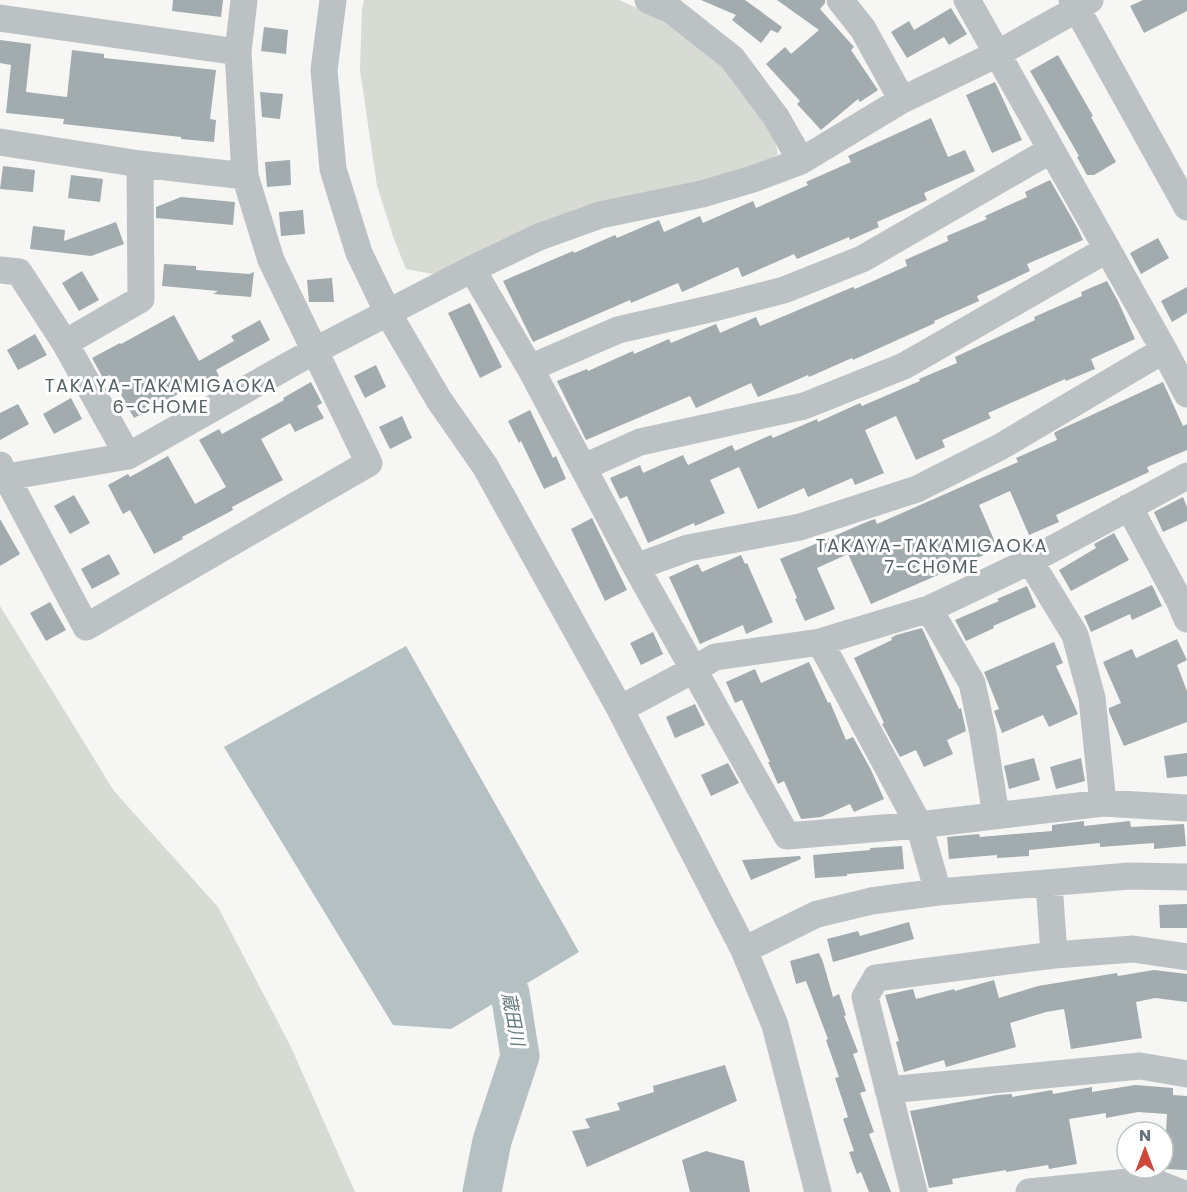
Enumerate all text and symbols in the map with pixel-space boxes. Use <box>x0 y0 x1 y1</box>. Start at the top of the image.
district label: TAKAYA-TAKAMIGAOKA 6-CHOME <box>45 373 277 419</box>
district label: TAKAYA-TAKAMIGAOKA 7-CHOME <box>816 533 1048 579</box>
water label: 蔵田川 <box>496 990 531 1050</box>
north arrow <box>1115 1120 1175 1180</box>
text: N <box>1139 1124 1151 1147</box>

